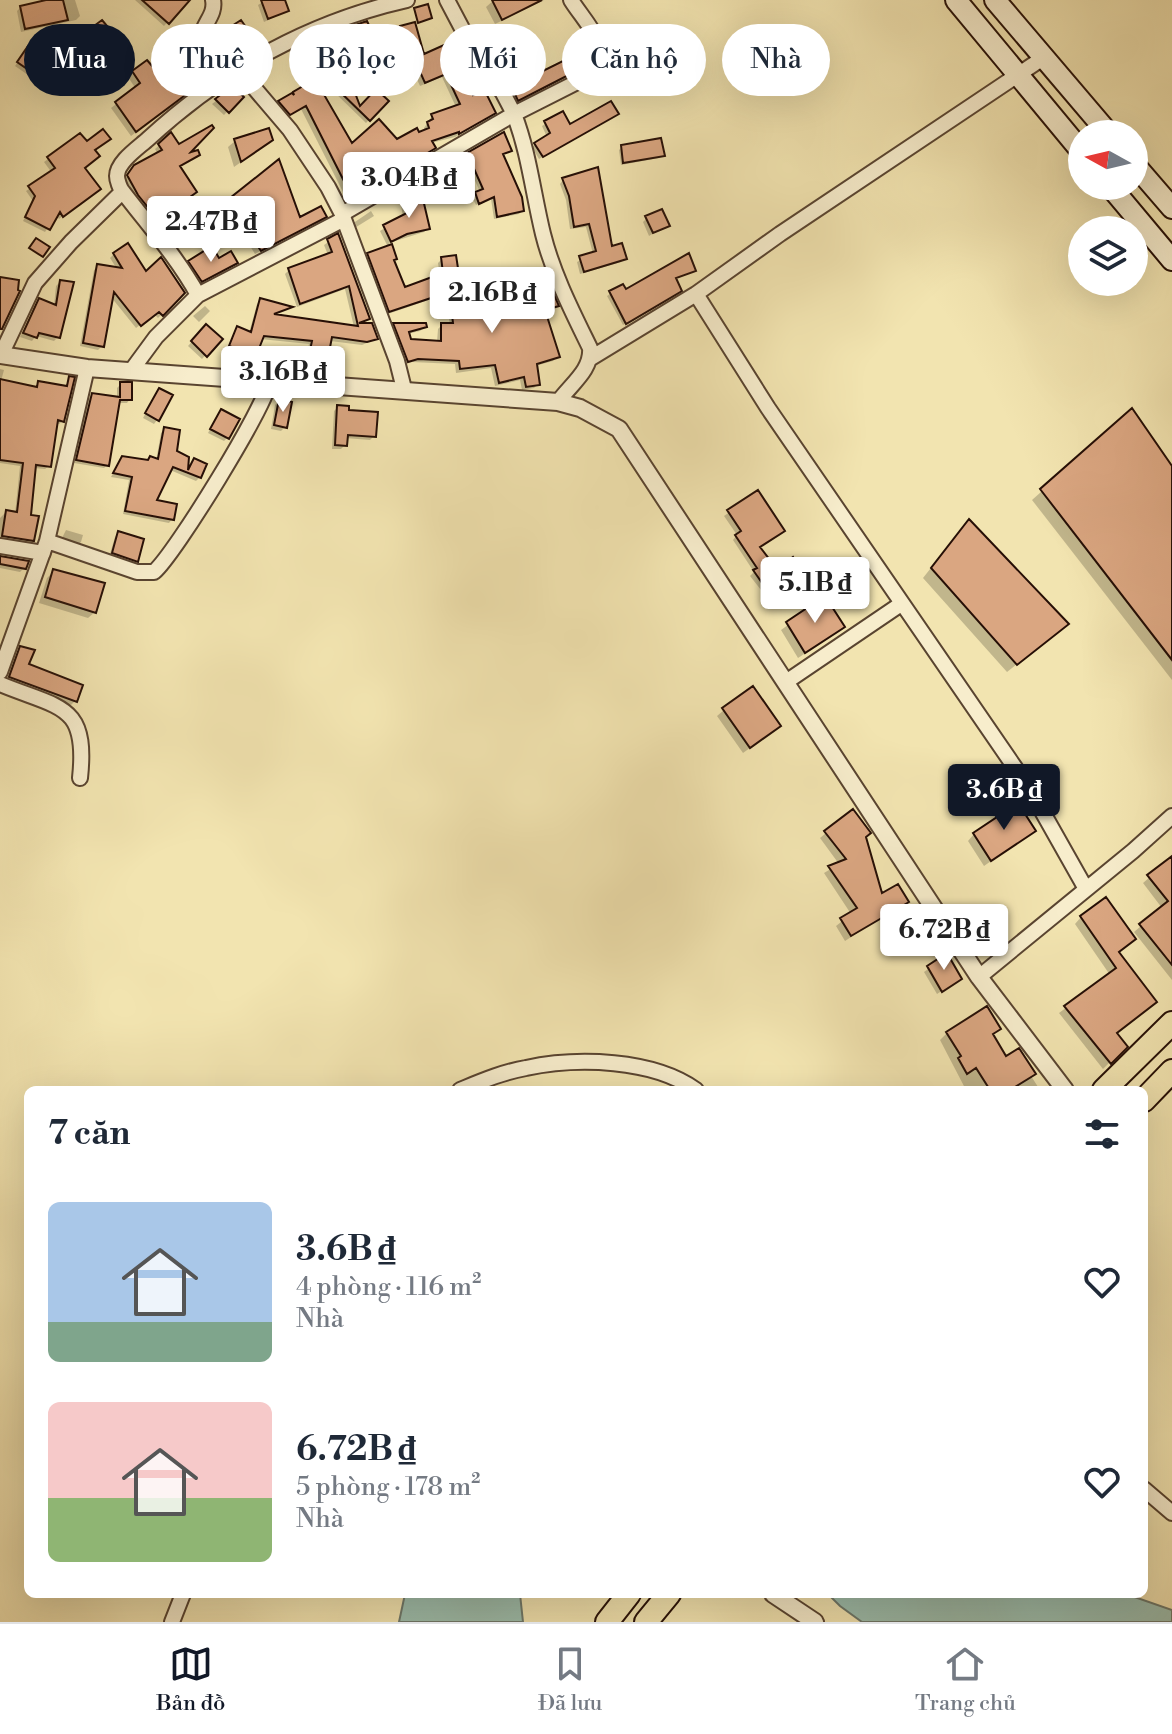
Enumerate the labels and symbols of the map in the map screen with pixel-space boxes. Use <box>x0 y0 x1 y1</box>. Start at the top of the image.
north arrow <box>1068 120 1148 200</box>
pin: 3.04B ₫ <box>335 152 483 220</box>
pin: 2.47B ₫ <box>137 196 285 264</box>
pin: 2.16B ₫ <box>418 267 566 335</box>
pin: 3.16B ₫ <box>209 346 357 414</box>
pin: 5.1B ₫ <box>750 557 880 625</box>
pin: 3.6B ₫ <box>939 764 1069 832</box>
pin: 6.72B ₫ <box>870 904 1018 972</box>

